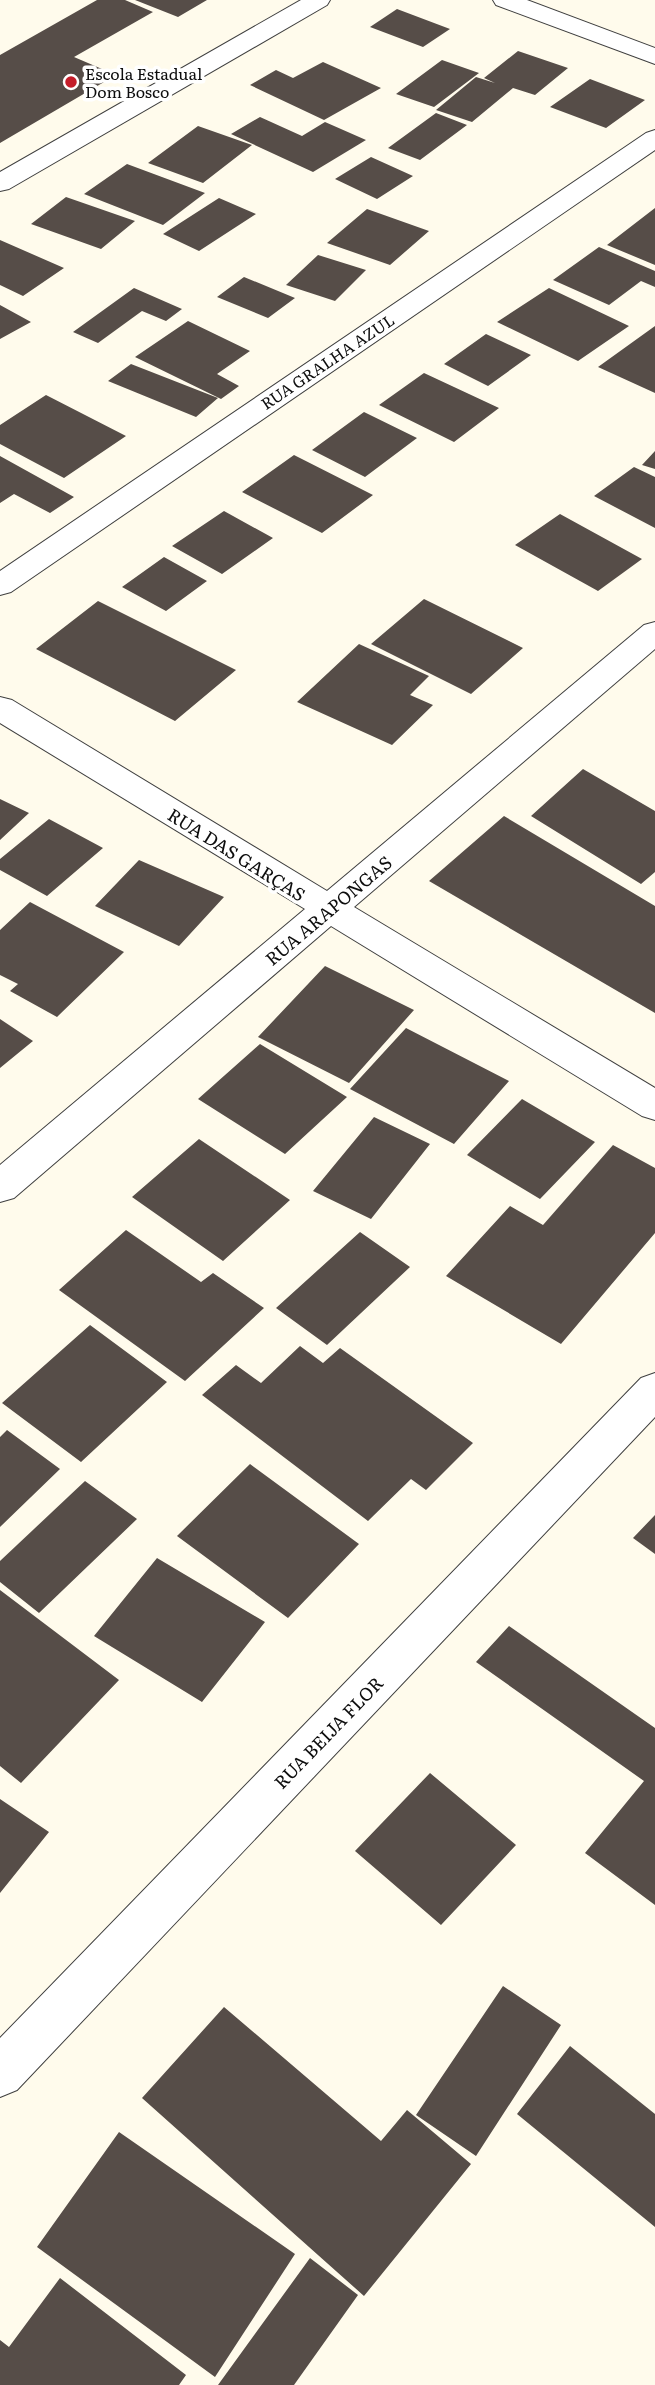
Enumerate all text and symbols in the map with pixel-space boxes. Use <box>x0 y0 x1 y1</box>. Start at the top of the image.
place label: Escola Estadual Dom Bosco <box>85 61 202 103</box>
marker: Escola Estadual Dom Bosco <box>63 74 79 90</box>
street label: RUA GRALHA AZUL <box>255 307 399 415</box>
street label: RUA DAS GARÇAS <box>163 801 311 907</box>
street label: RUA ARAPONGAS <box>259 849 397 971</box>
street label: RUA BEIJA FLOR <box>267 1670 389 1794</box>

